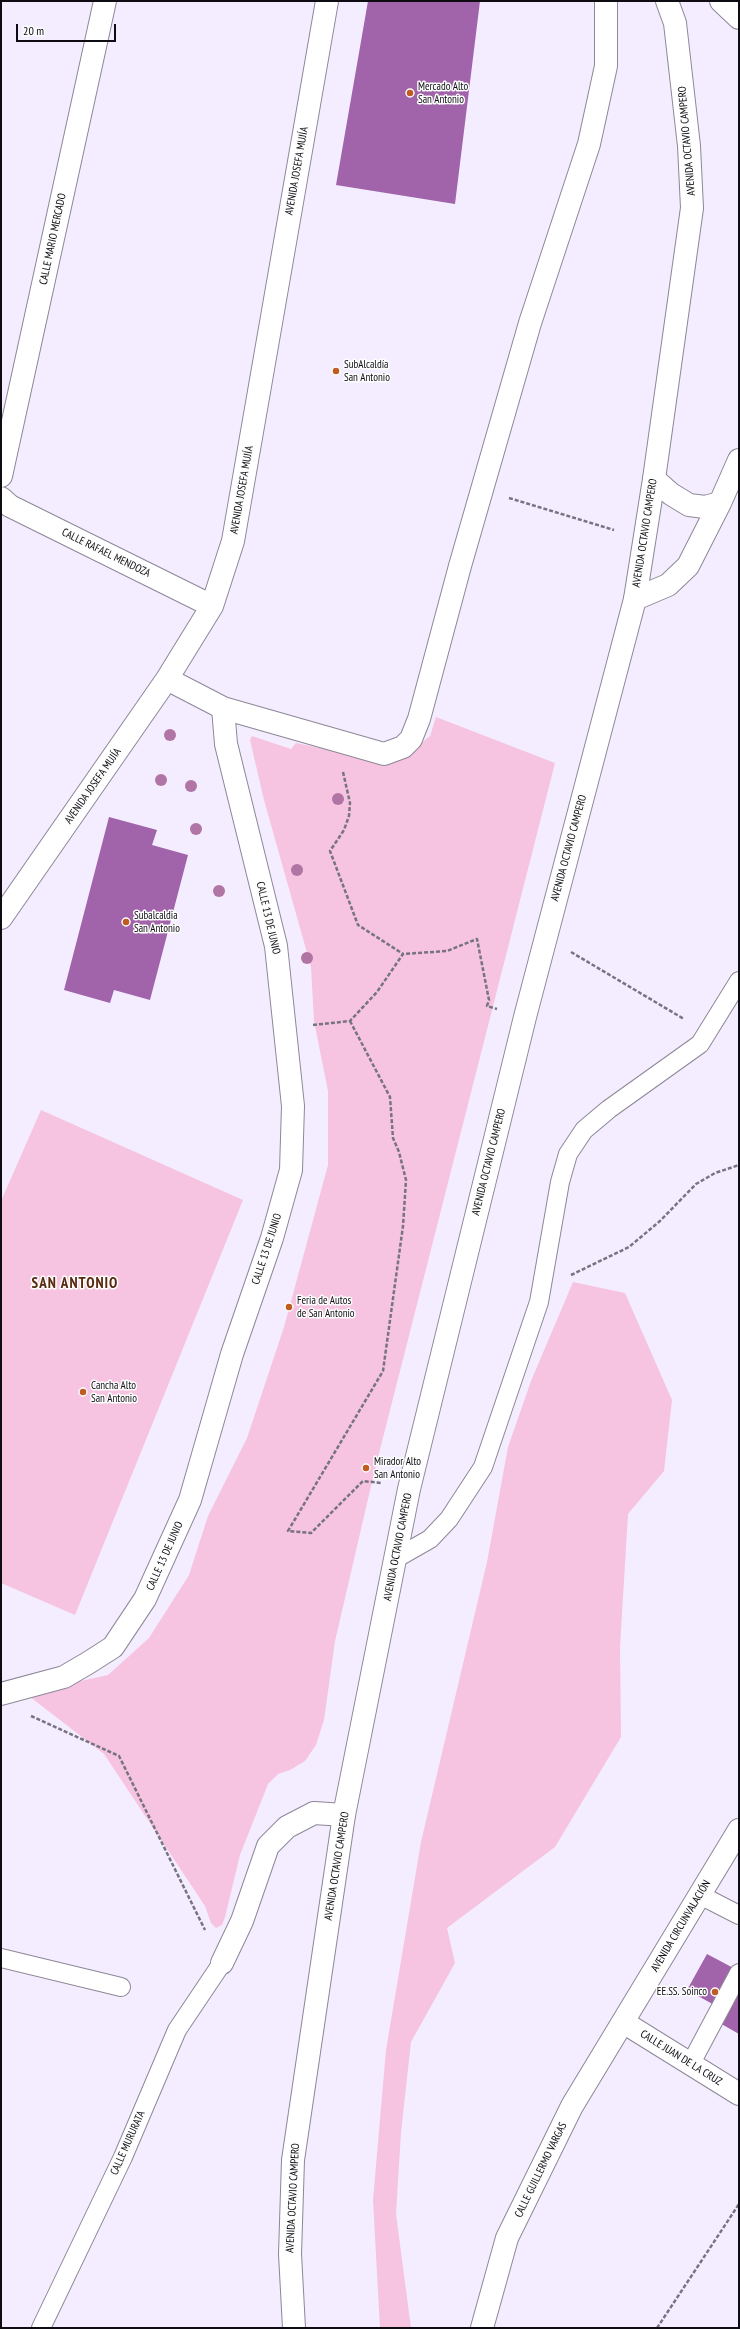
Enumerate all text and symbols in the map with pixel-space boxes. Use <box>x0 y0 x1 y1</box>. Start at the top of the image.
scale bar <box>18 16 118 42</box>
text: 20 m <box>23 23 44 38</box>
place label: Mercado Alto San Antonio <box>418 80 468 106</box>
street label: AVENIDA OCTAVIO CAMPERO <box>676 86 698 196</box>
marker: Mercado Alto San Antonio <box>405 88 415 98</box>
street label: AVENIDA JOSEFA MUJÍA <box>283 126 311 216</box>
street label: CALLE MARIO MERCADO <box>37 192 69 286</box>
place label: SubAlcaldía San Antonio <box>344 358 390 384</box>
marker: SubAlcaldía San Antonio <box>331 366 341 376</box>
street label: AVENIDA JOSEFA MUJÍA <box>228 445 256 535</box>
street label: AVENIDA OCTAVIO CAMPERO <box>630 478 660 588</box>
street label: CALLE RAFAEL MENDOZA <box>60 526 152 580</box>
street label: AVENIDA JOSEFA MUJÍA <box>62 746 124 826</box>
street label: AVENIDA OCTAVIO CAMPERO <box>548 793 590 903</box>
street label: CALLE 13 DE JUNIO <box>253 880 283 956</box>
place label: Subalcaldia San Antonio <box>134 909 180 935</box>
marker: Subalcaldia San Antonio <box>121 917 131 927</box>
street label: AVENIDA OCTAVIO CAMPERO <box>469 1107 509 1217</box>
street label: CALLE 13 DE JUNIO <box>249 1212 285 1286</box>
district label: SAN ANTONIO <box>32 1275 118 1293</box>
place label: Feria de Autos de San Antonio <box>297 1294 355 1320</box>
marker: Feria de Autos de San Antonio <box>284 1302 294 1312</box>
place label: Cancha Alto San Antonio <box>91 1379 137 1405</box>
marker: Cancha Alto San Antonio <box>78 1387 88 1397</box>
place label: Mirador Alto San Antonio <box>374 1455 421 1481</box>
marker: Mirador Alto San Antonio <box>361 1463 371 1473</box>
street label: AVENIDA OCTAVIO CAMPERO <box>381 1492 415 1602</box>
street label: CALLE 13 DE JUNIO <box>144 1519 186 1593</box>
street label: AVENIDA OCTAVIO CAMPERO <box>322 1811 352 1921</box>
street label: AVENIDA CIRCUNVALACIÓN <box>648 1878 714 1974</box>
place label: EE.SS. Soinco <box>657 1985 707 1999</box>
marker: EE.SS. Soinco <box>710 1987 720 1997</box>
street label: CALLE JUAN DE LA CRUZ <box>638 2028 724 2088</box>
street label: CALLE MURURATA <box>108 2109 148 2177</box>
street label: CALLE GUILLERMO VARGAS <box>512 2120 570 2220</box>
street label: AVENIDA OCTAVIO CAMPERO <box>284 2143 302 2253</box>

